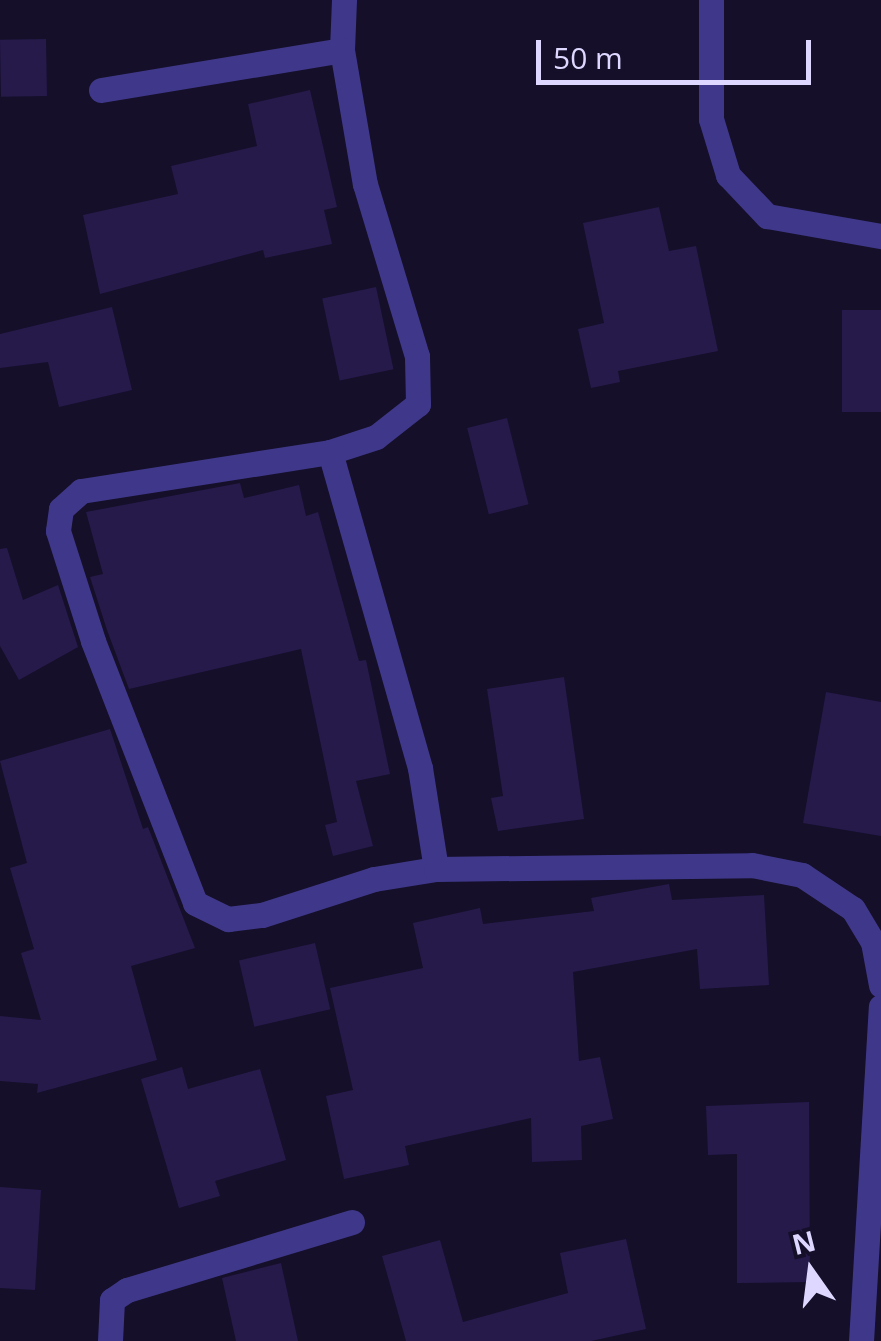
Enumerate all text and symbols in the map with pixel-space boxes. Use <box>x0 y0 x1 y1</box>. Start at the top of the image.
scale bar <box>541 20 816 82</box>
text: 50 m <box>553 37 623 78</box>
north arrow <box>761 1221 861 1321</box>
text: N <box>788 1221 819 1263</box>

